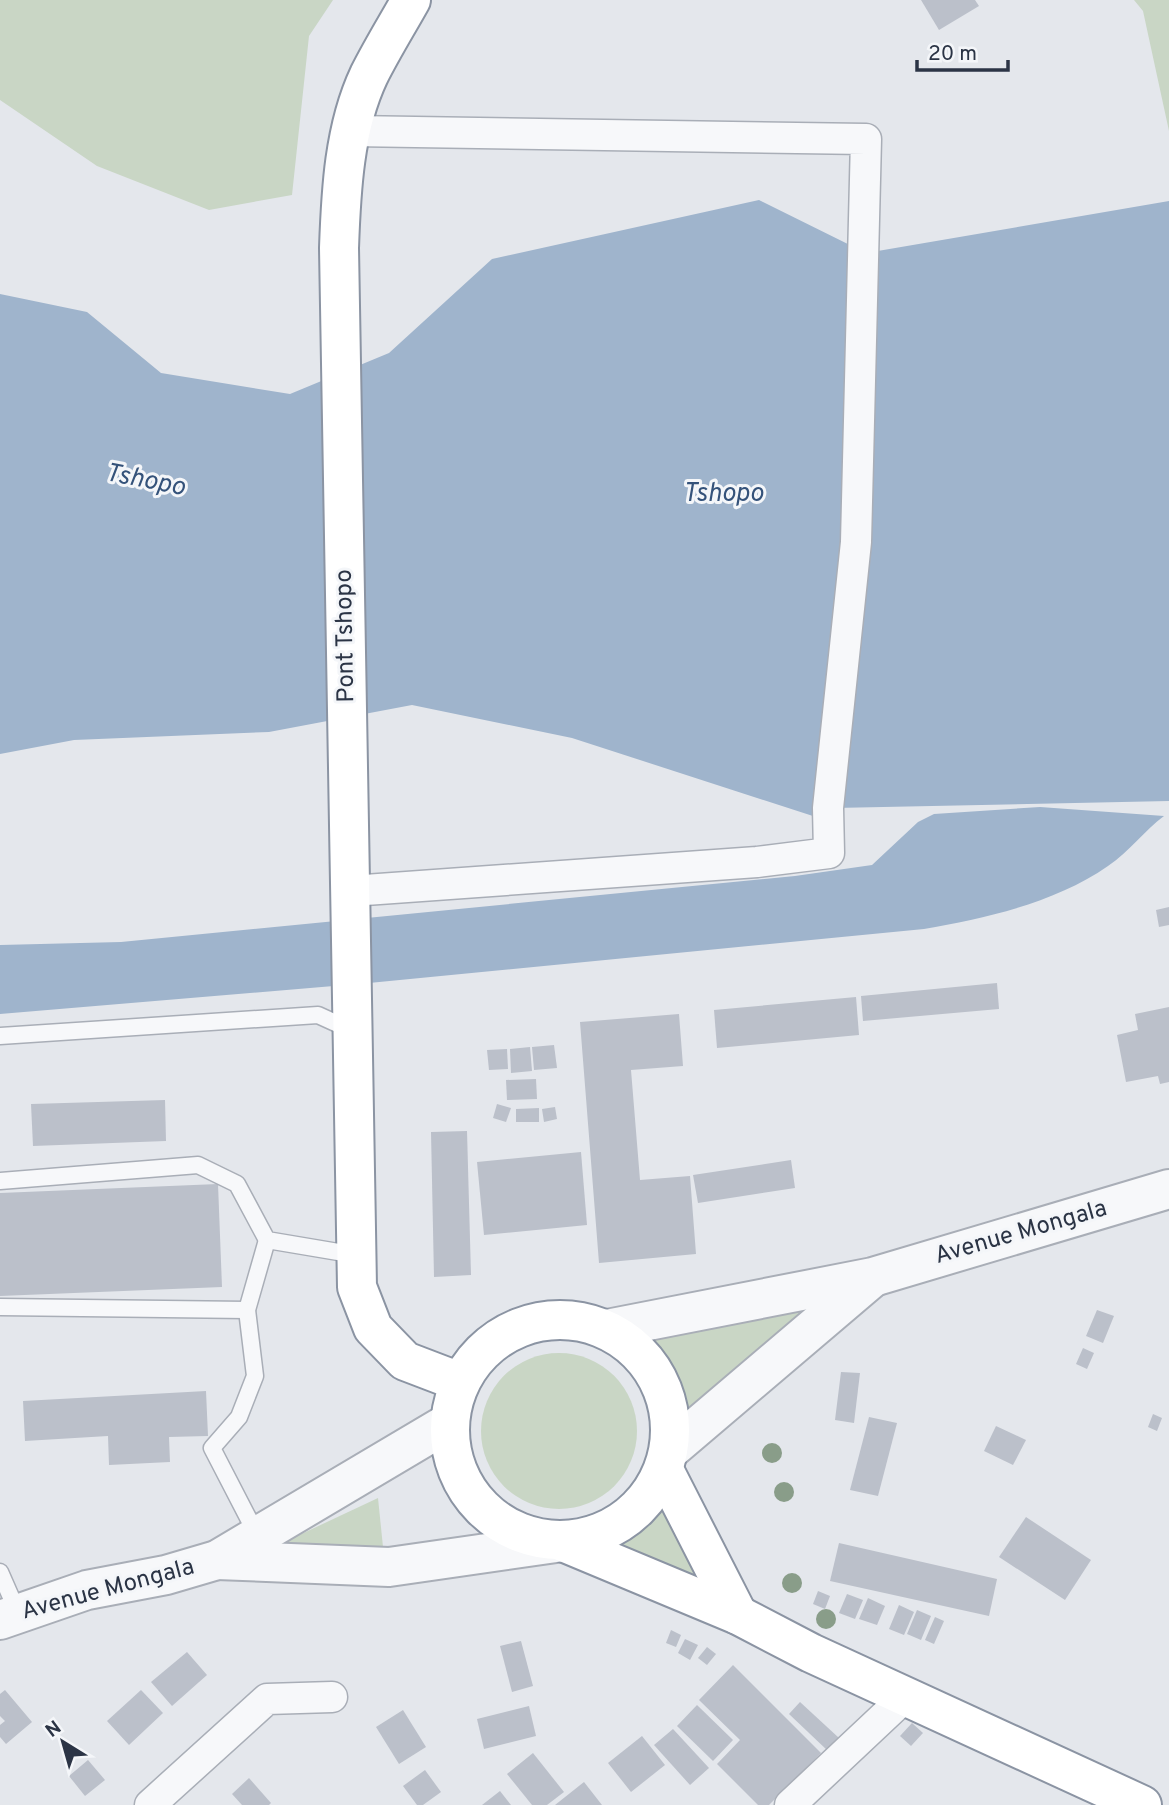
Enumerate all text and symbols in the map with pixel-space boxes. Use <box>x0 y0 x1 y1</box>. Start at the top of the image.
scale bar <box>917 28 1008 72</box>
text: 20 m <box>928 41 977 68</box>
water label: Tshopo <box>102 457 188 505</box>
water label: Tshopo <box>683 478 763 511</box>
street label: Pont Tshopo <box>330 569 362 703</box>
street label: Avenue Mongala <box>932 1194 1110 1272</box>
street label: Avenue Mongala <box>18 1553 198 1627</box>
north arrow <box>28 1707 98 1777</box>
text: N <box>41 1716 67 1744</box>

